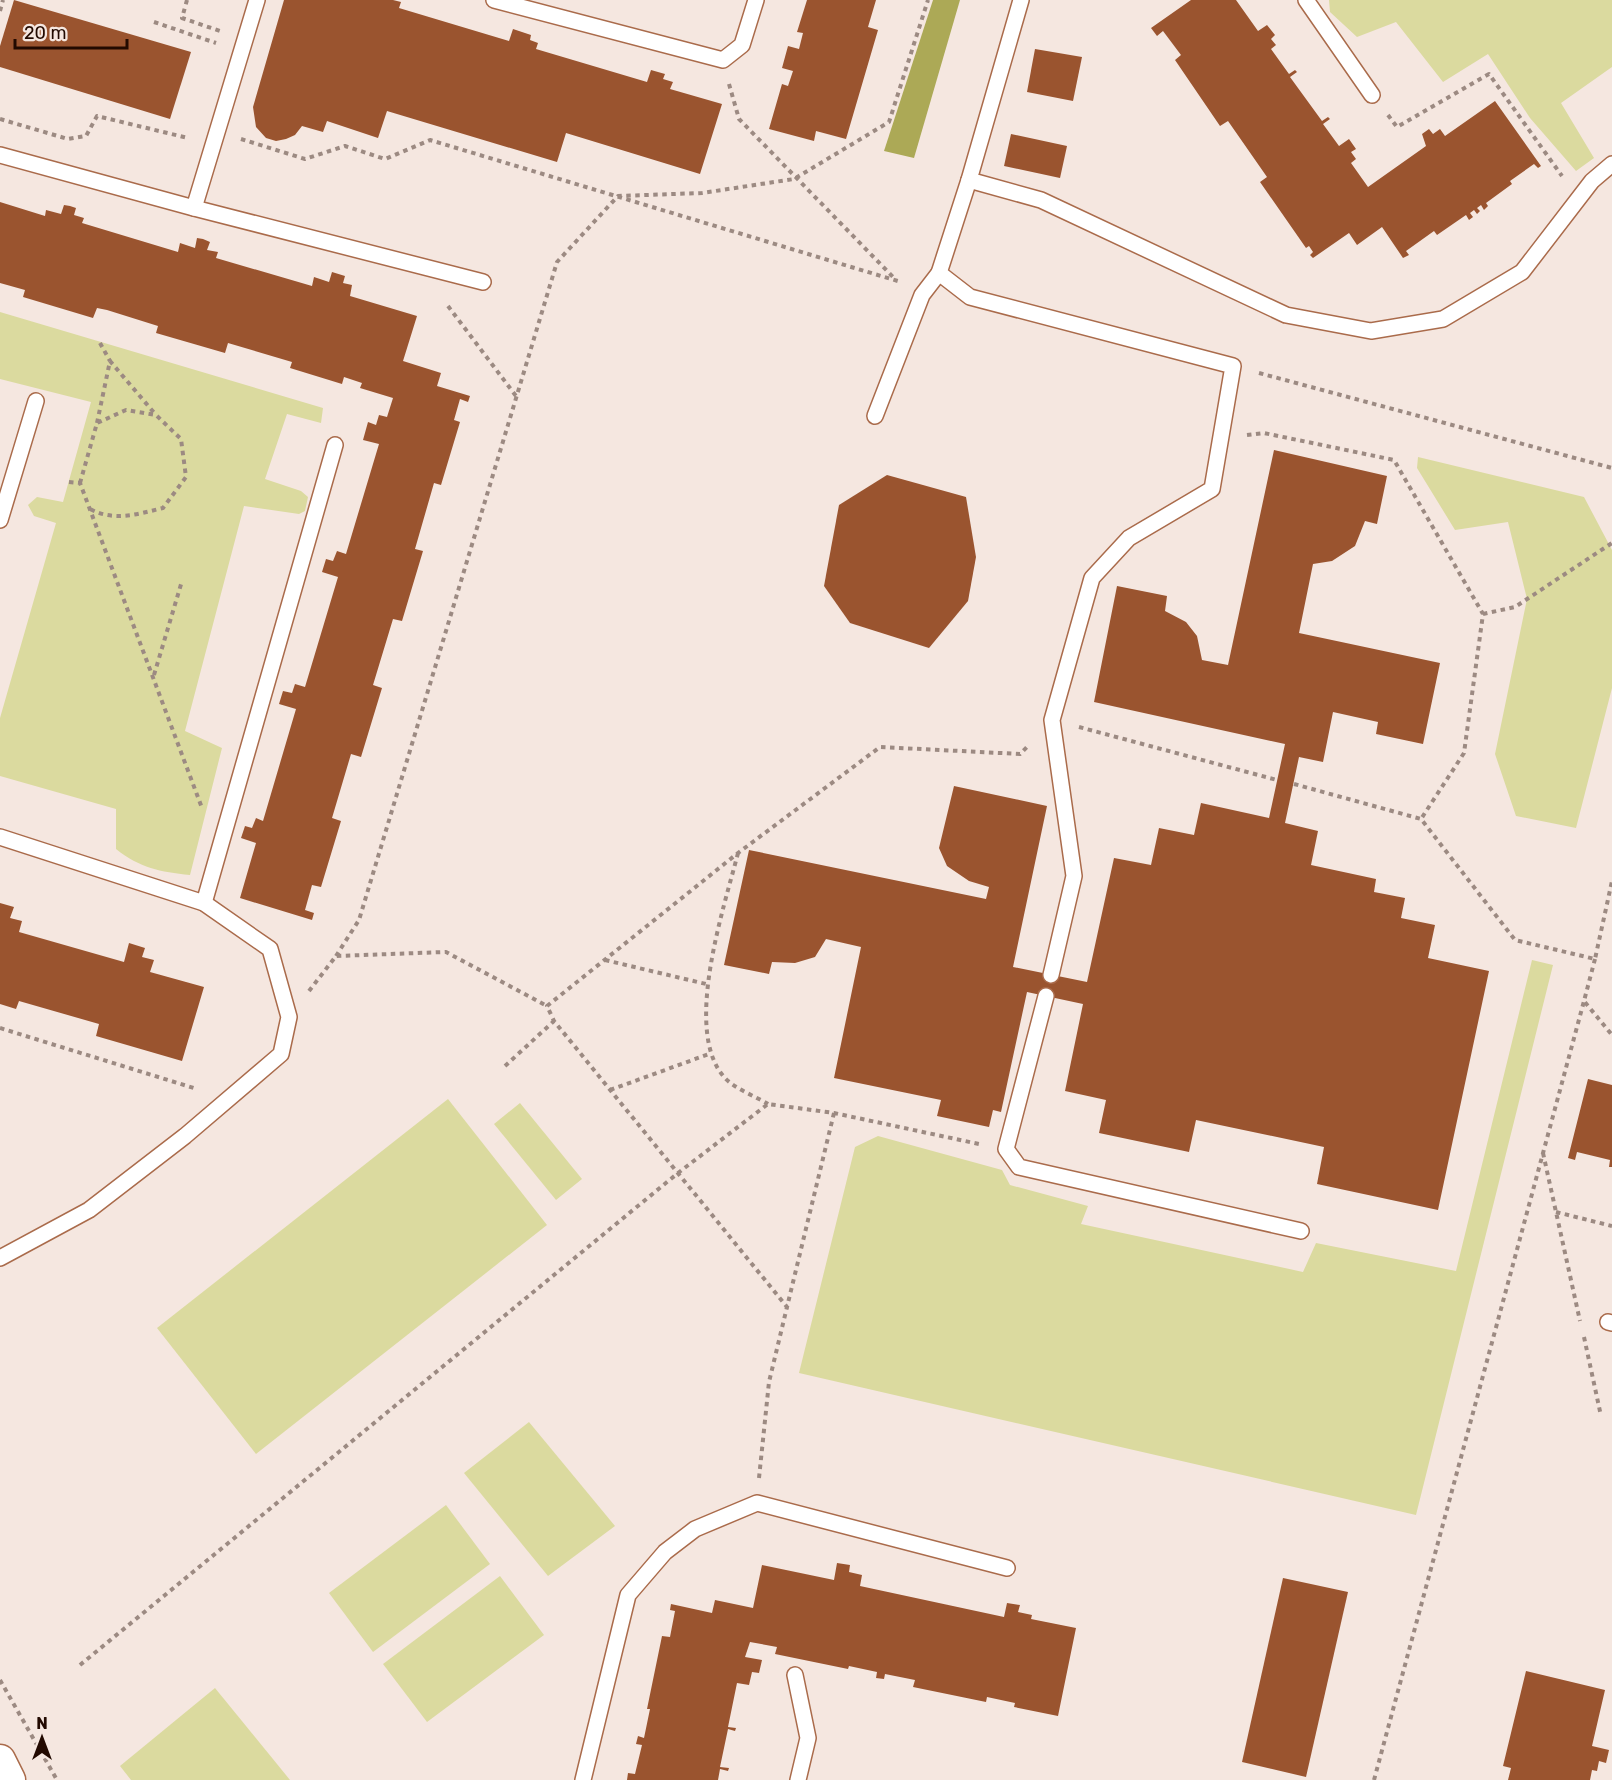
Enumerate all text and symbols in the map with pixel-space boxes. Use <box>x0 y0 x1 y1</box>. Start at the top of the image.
scale bar <box>15 12 128 50</box>
text: 20 m <box>24 22 66 44</box>
north arrow <box>12 1708 72 1768</box>
text: N <box>36 1714 48 1733</box>

